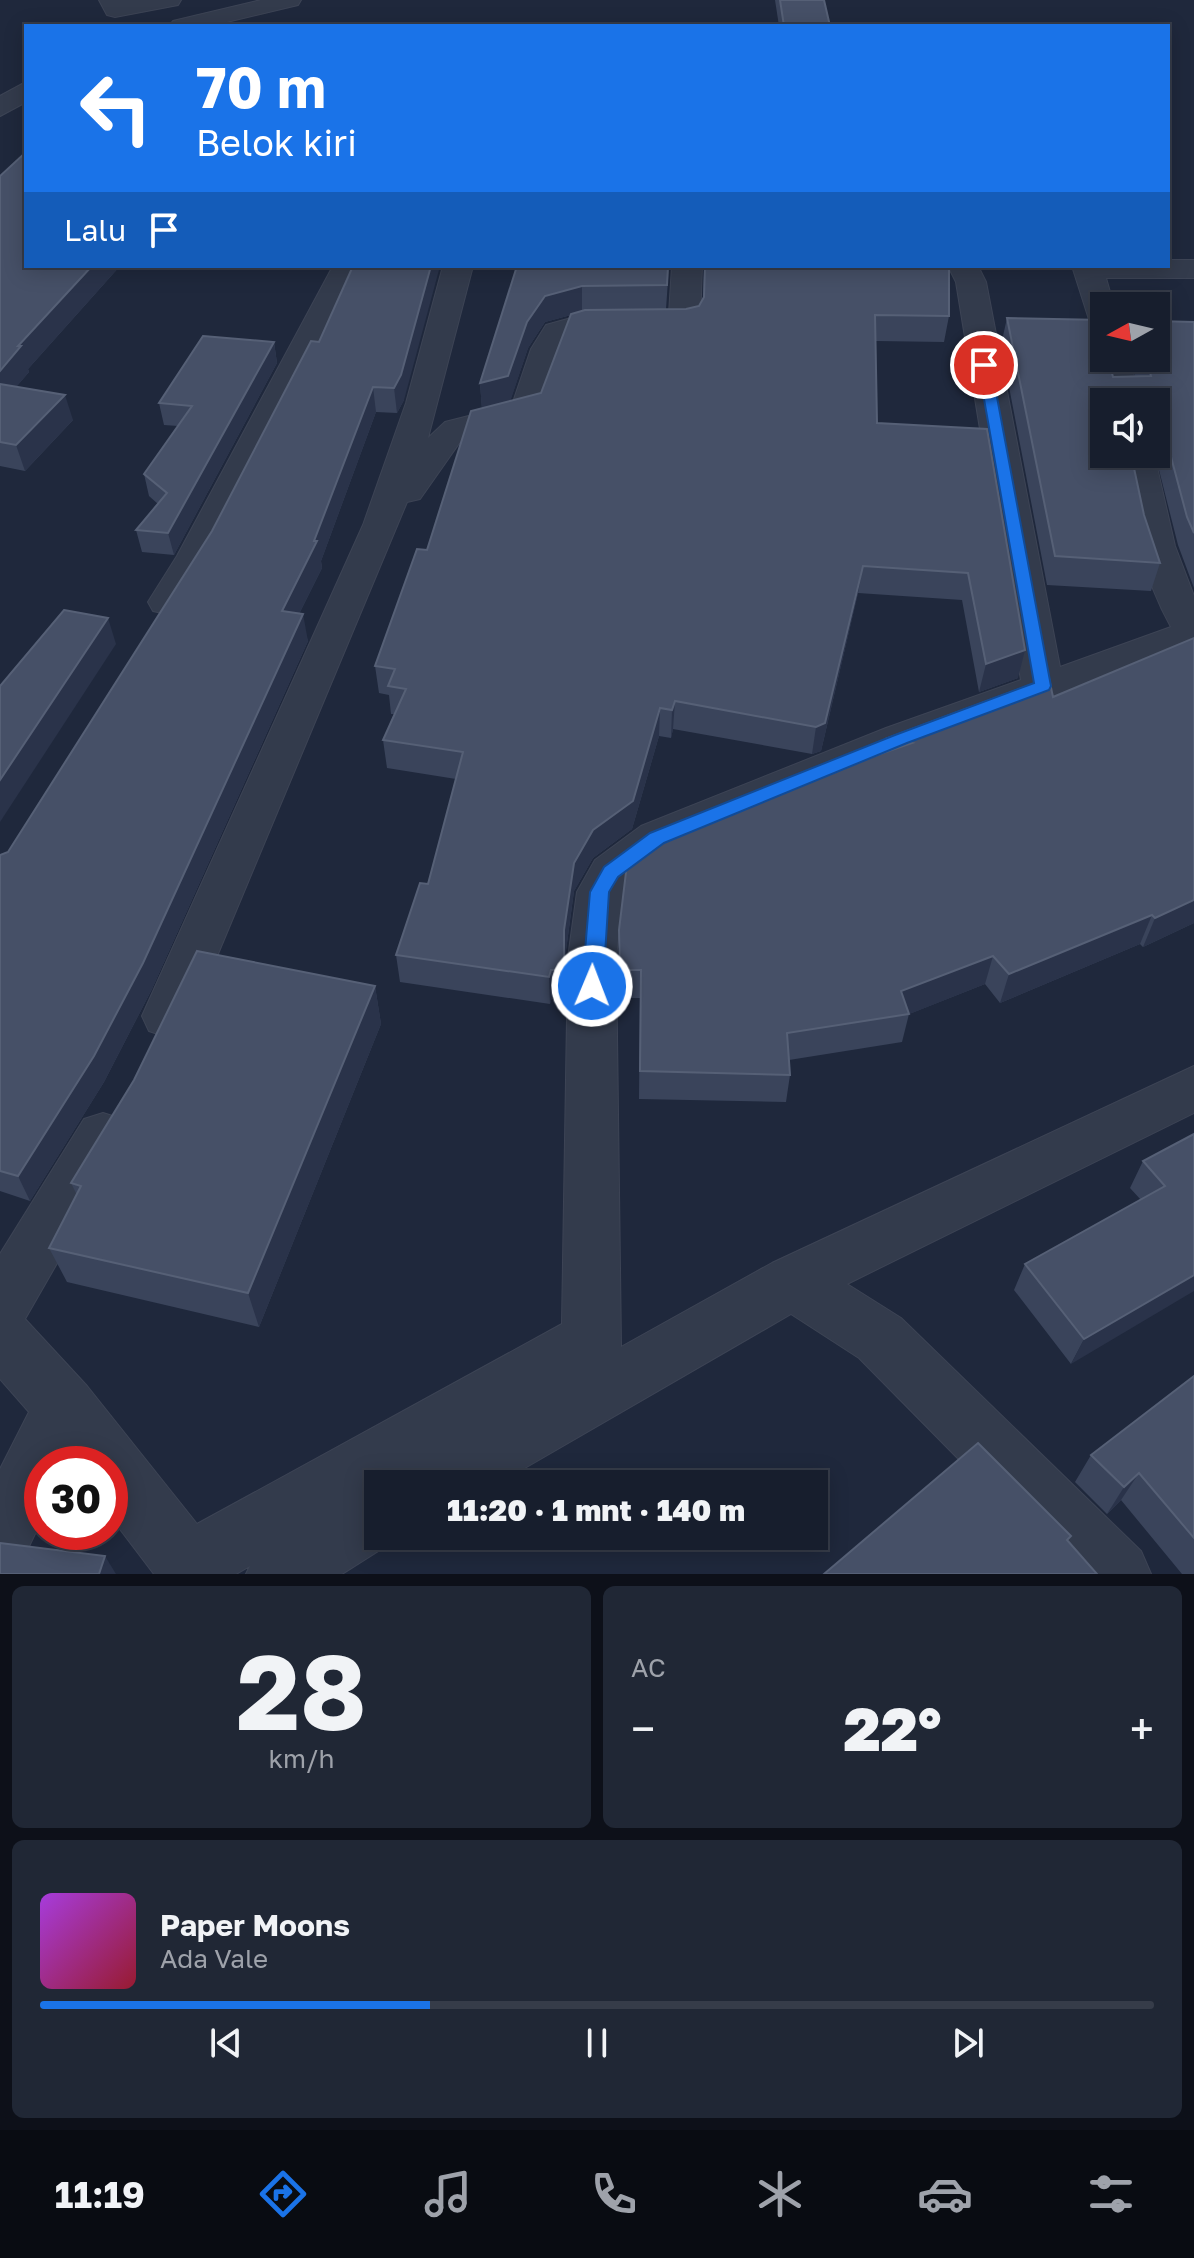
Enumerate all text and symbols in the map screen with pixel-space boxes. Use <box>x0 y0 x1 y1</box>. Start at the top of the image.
text: 70 m <box>196 53 326 120</box>
icon: left <box>64 56 168 160</box>
text: Belok kiri <box>196 121 357 164</box>
icon: arrive <box>142 208 186 252</box>
text: Lalu <box>64 212 126 248</box>
north arrow <box>1090 292 1170 372</box>
map controls <box>1090 292 1170 468</box>
pin <box>950 331 1018 399</box>
icon: arrive <box>962 343 1006 387</box>
button: sound <box>1090 388 1170 468</box>
position arrow <box>550 944 634 1028</box>
speed limit sign: 30 <box>24 1446 128 1550</box>
text: 11:20 · 1 mnt · 140 m <box>447 1492 745 1528</box>
text: 28 <box>236 1628 367 1753</box>
text: AC <box>631 1652 666 1683</box>
text: 22° <box>844 1692 941 1764</box>
text: − <box>631 1702 655 1755</box>
text: + <box>1130 1702 1154 1755</box>
text: km/h <box>268 1743 335 1774</box>
text: Paper Moons <box>160 1907 350 1943</box>
text: Ada Vale <box>160 1943 268 1974</box>
icon: previous <box>204 2021 248 2065</box>
icon: pause <box>575 2021 619 2065</box>
icon: next <box>946 2021 990 2065</box>
icon: directions <box>255 2166 311 2222</box>
icon: music <box>420 2166 476 2222</box>
icon: phone <box>586 2166 642 2222</box>
icon: climate <box>752 2166 808 2222</box>
icon: car <box>917 2166 973 2222</box>
icon: filters <box>1083 2166 1139 2222</box>
text: 11:19 <box>55 2173 145 2216</box>

